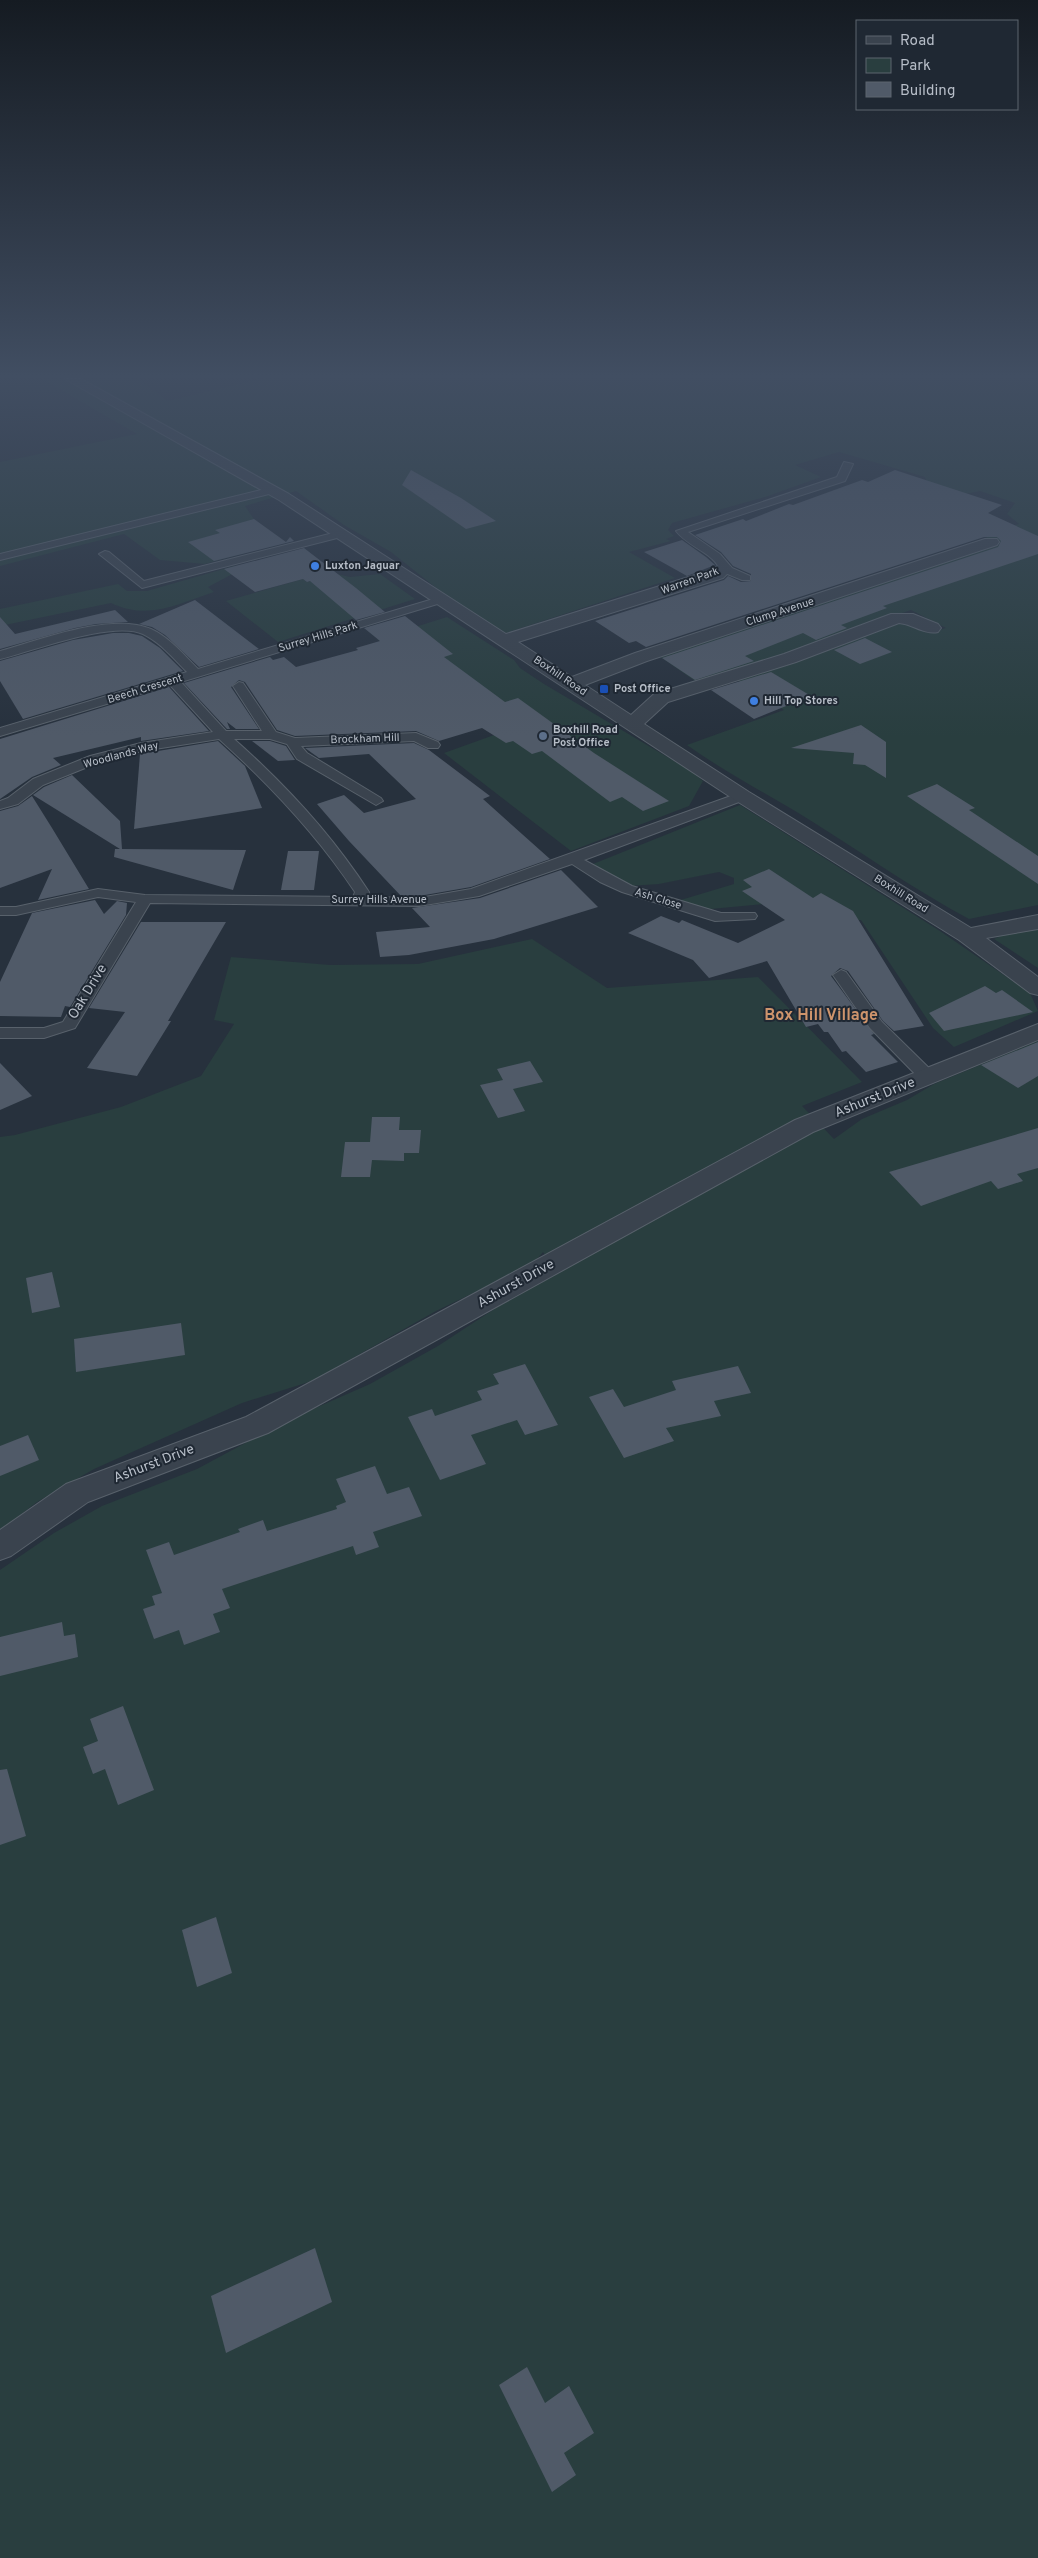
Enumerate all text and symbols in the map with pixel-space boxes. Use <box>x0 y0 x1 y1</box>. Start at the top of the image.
legend <box>856 20 1018 110</box>
text: Road <box>900 32 935 51</box>
text: Park <box>900 57 931 76</box>
text: Building <box>900 82 955 101</box>
place label: Luxton Jaguar <box>325 559 400 573</box>
marker: Luxton Jaguar <box>309 560 321 572</box>
street label: Warren Park <box>659 564 721 598</box>
street label: Clump Avenue <box>744 594 816 630</box>
street label: Surrey Hills Park <box>277 618 359 656</box>
street label: Boxhill Road <box>531 653 589 699</box>
street label: Beech Crescent <box>106 671 184 707</box>
place label: Post Office <box>614 682 671 696</box>
marker: Post Office <box>598 683 610 695</box>
place label: Hill Top Stores <box>764 694 838 708</box>
marker: Hill Top Stores <box>748 695 760 707</box>
place label: Boxhill Road Post Office <box>553 723 618 750</box>
marker: Boxhill Road Post Office <box>537 730 549 742</box>
street label: Brockham Hill <box>330 731 400 747</box>
street label: Woodlands Way <box>82 738 160 772</box>
street label: Boxhill Road <box>871 872 931 916</box>
street label: Ash Close <box>633 885 683 913</box>
street label: Surrey Hills Avenue <box>331 893 427 907</box>
street label: Oak Drive <box>65 961 111 1023</box>
district label: Box Hill Village <box>764 1006 878 1026</box>
street label: Ashurst Drive <box>832 1074 918 1122</box>
street label: Ashurst Drive <box>475 1256 557 1312</box>
street label: Ashurst Drive <box>111 1441 197 1487</box>

